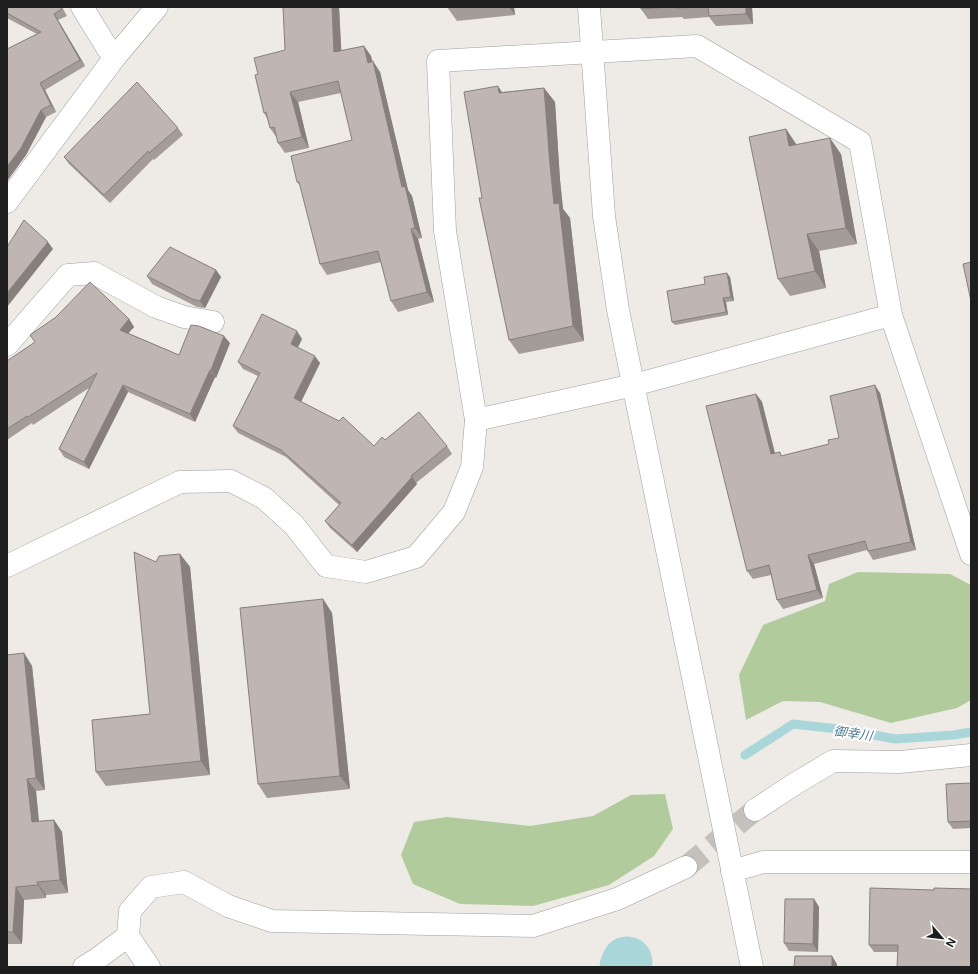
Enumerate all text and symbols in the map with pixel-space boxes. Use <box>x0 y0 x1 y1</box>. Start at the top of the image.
water label: 御幸川 <box>833 722 875 744</box>
north arrow <box>922 918 962 958</box>
text: N <box>943 936 959 950</box>

